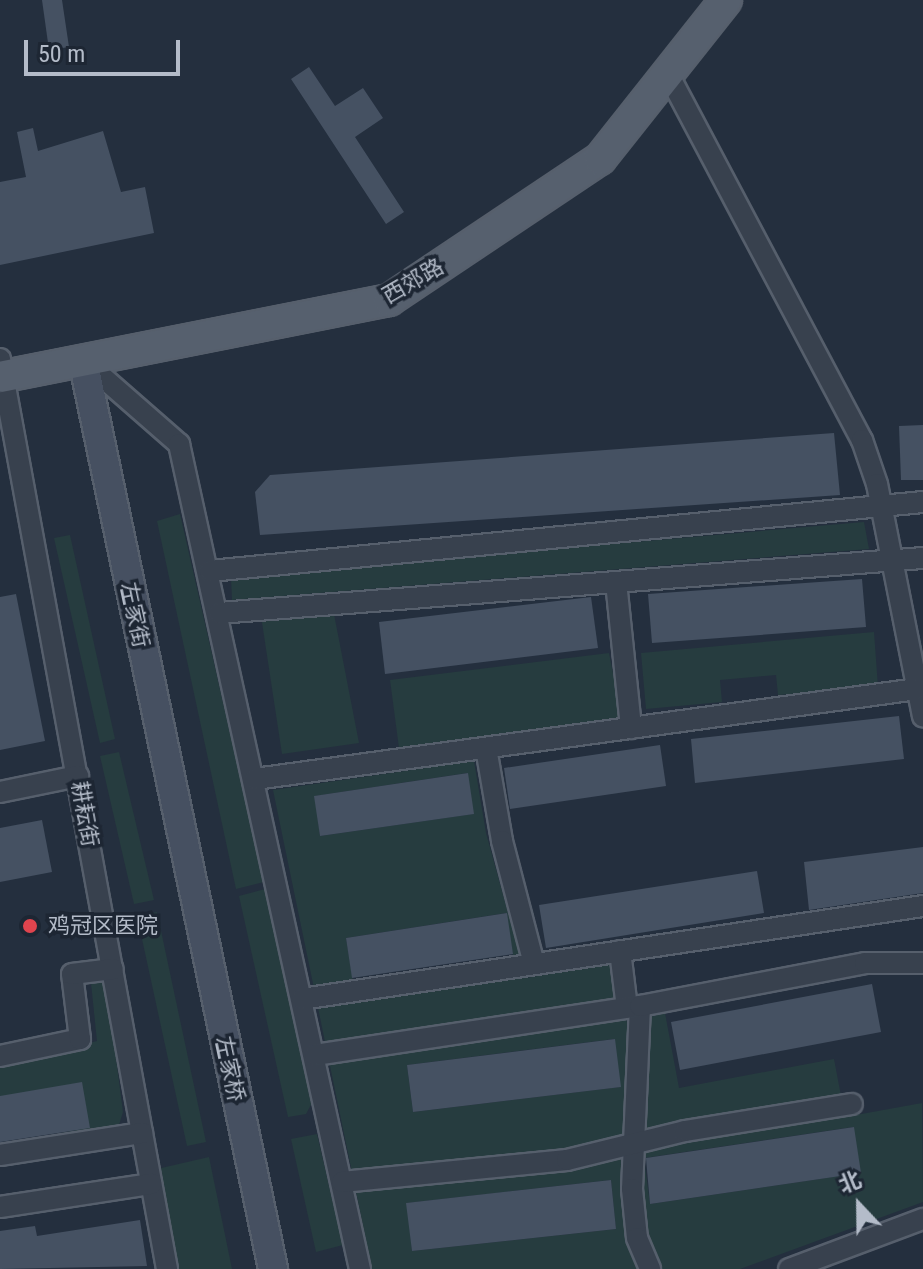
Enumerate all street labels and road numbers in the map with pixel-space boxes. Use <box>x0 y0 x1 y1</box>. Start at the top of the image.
street label: 西郊路 <box>378 253 448 309</box>
street label: 左家街 <box>115 580 155 650</box>
street label: 耕耘街 <box>66 779 104 849</box>
street label: 左家桥 <box>210 1034 250 1104</box>

